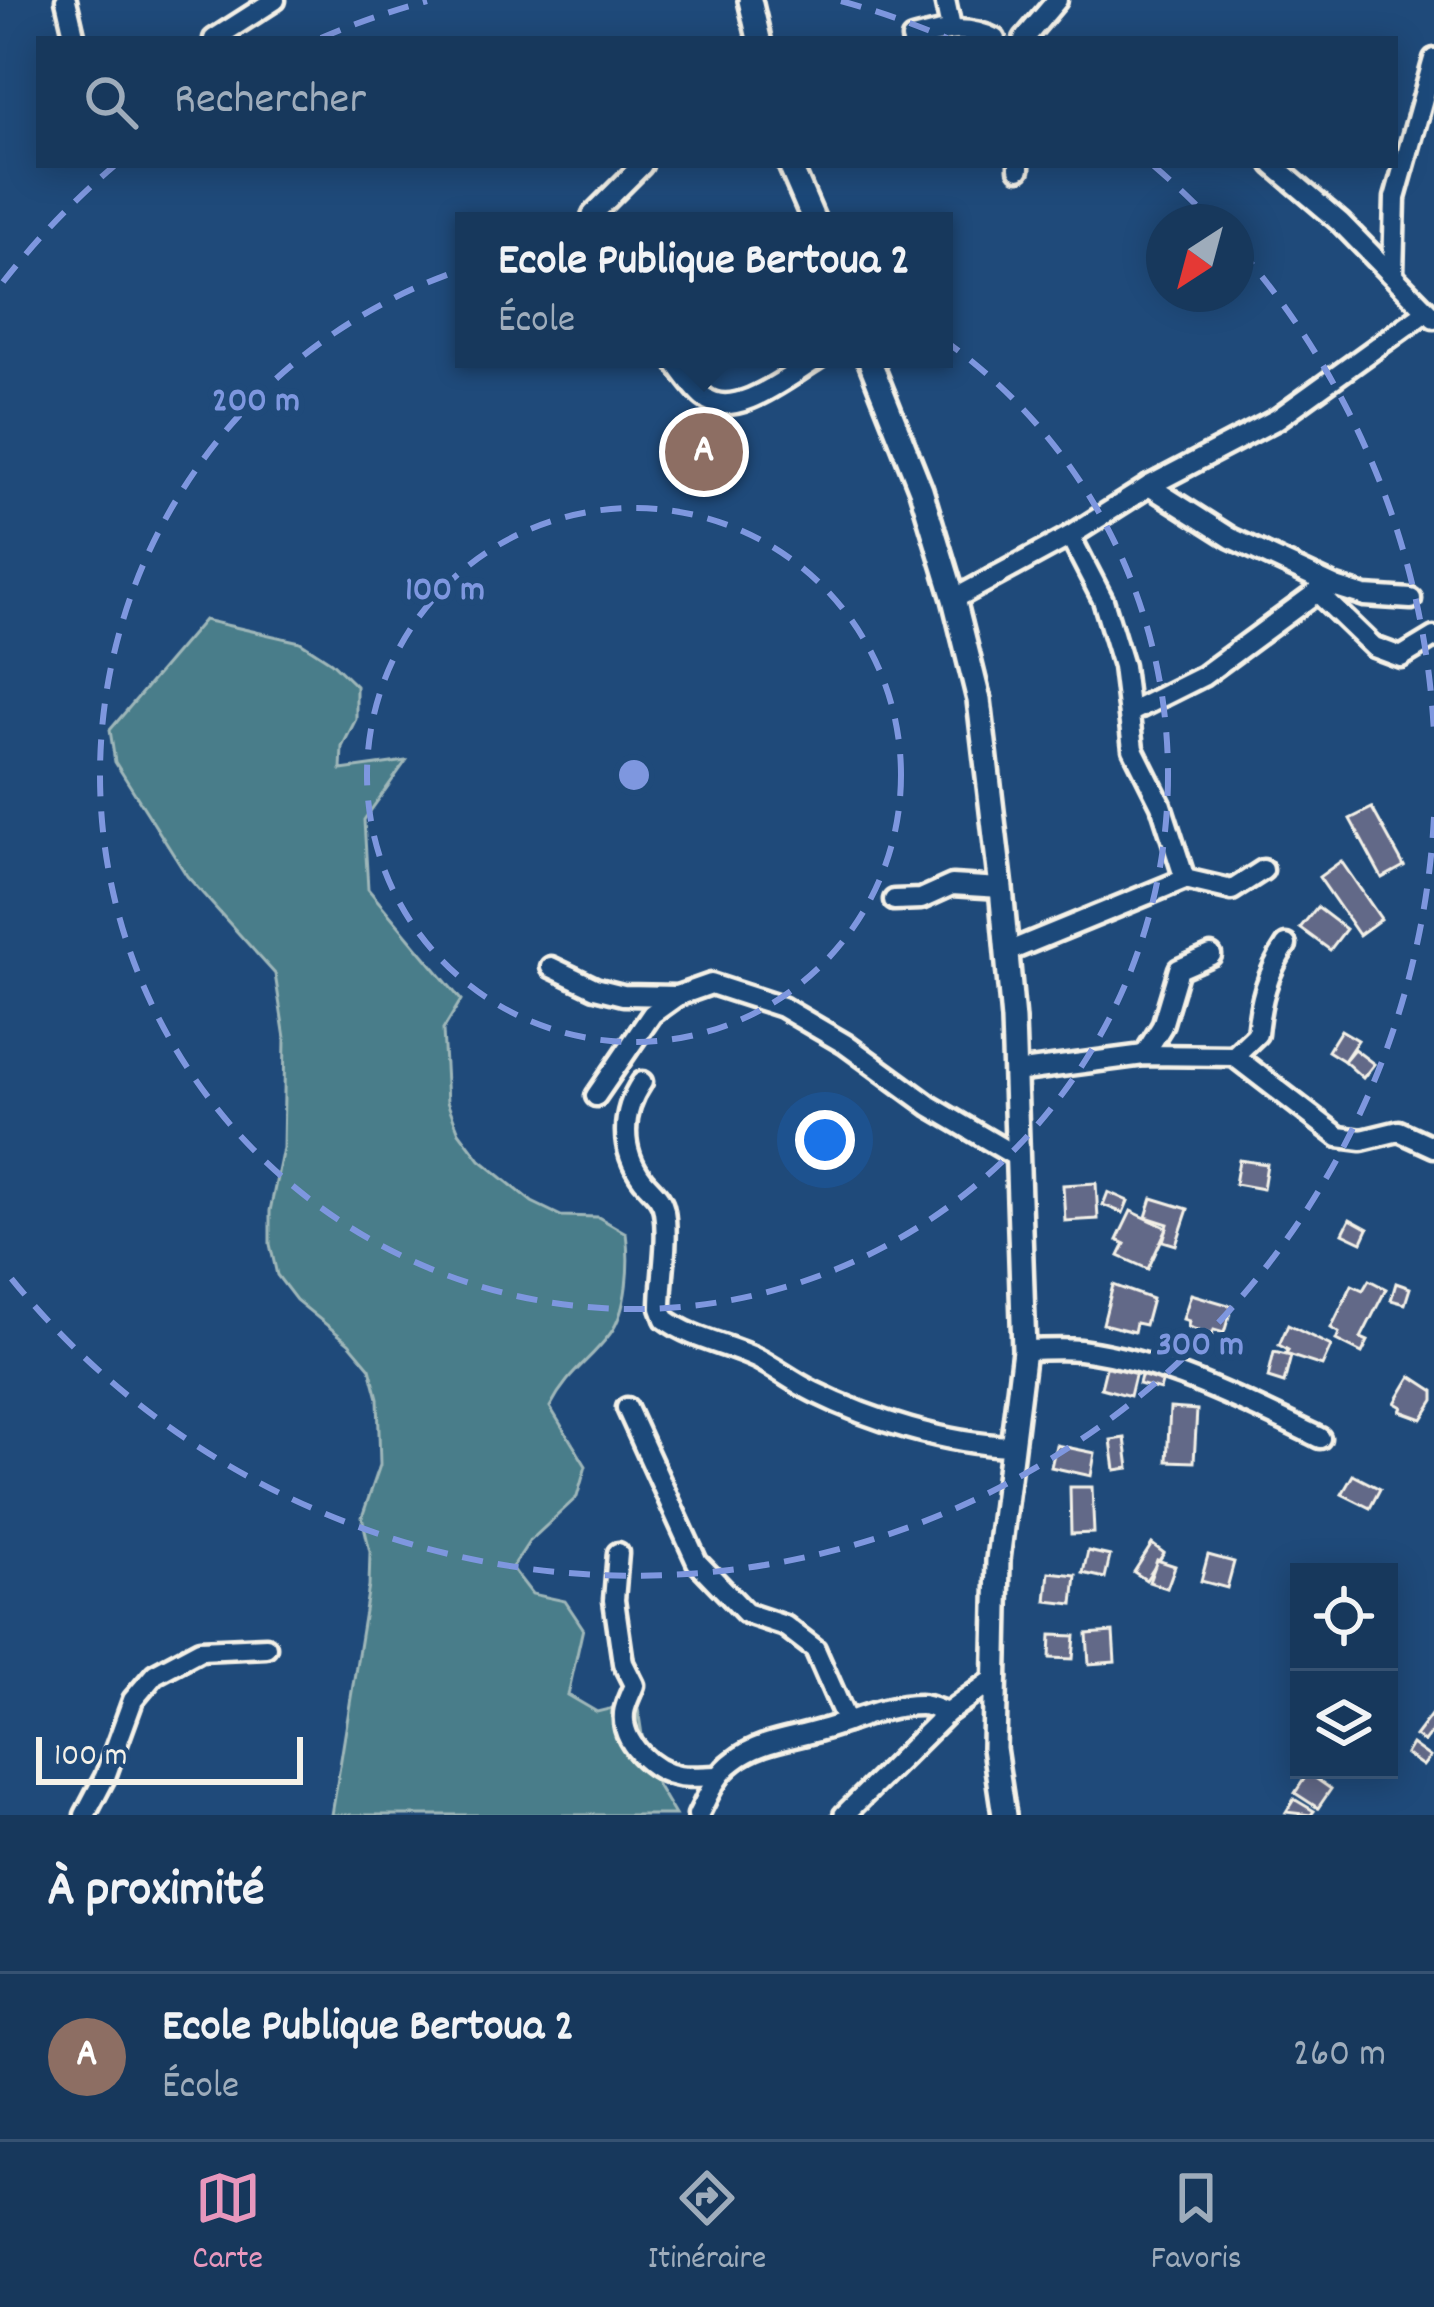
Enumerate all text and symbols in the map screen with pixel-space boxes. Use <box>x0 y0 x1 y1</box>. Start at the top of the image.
search box <box>36 36 1398 168</box>
icon: search <box>78 69 144 135</box>
text: Rechercher <box>174 70 366 134</box>
north arrow <box>1146 204 1254 312</box>
popup <box>455 212 953 368</box>
text: Ecole Publique Bertoua 2 <box>498 231 910 295</box>
text: École <box>498 295 575 350</box>
text: 200 m <box>212 377 300 429</box>
pin: A <box>665 407 743 497</box>
text: 100 m <box>405 566 485 618</box>
centre of rings <box>613 754 655 796</box>
your location <box>795 1110 855 1170</box>
text: 300 m <box>1156 1321 1244 1373</box>
map controls <box>1290 1563 1398 1779</box>
button: locate <box>1290 1563 1398 1671</box>
button: layers <box>1290 1671 1398 1779</box>
scale bar <box>36 1731 303 1784</box>
text: 100 m <box>54 1734 127 1781</box>
text: À proximité <box>48 1857 265 1929</box>
text: Ecole Publique Bertoua 2 <box>162 1997 574 2061</box>
text: A <box>76 2029 98 2084</box>
text: 260 m <box>1293 2029 1386 2084</box>
text: École <box>162 2061 239 2116</box>
tab: Carte <box>192 2165 263 2284</box>
tab: Itinéraire <box>648 2165 766 2284</box>
tab: Favoris <box>1151 2165 1242 2284</box>

